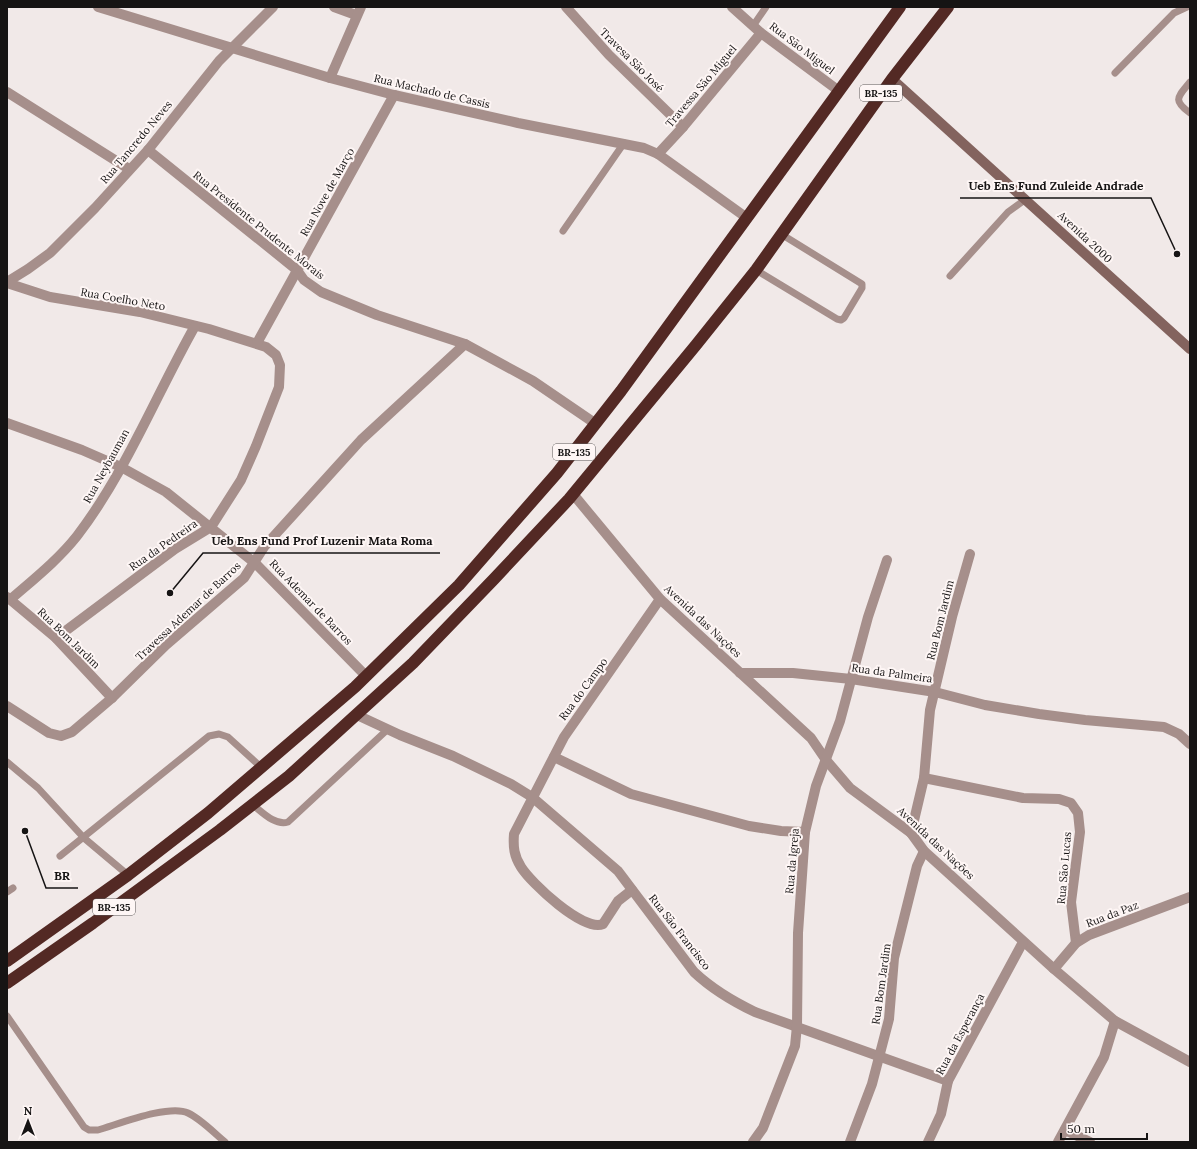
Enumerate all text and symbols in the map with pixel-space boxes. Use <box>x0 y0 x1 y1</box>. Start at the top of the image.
street label: Rua São Miguel <box>767 19 837 77</box>
street label: Travesa São José <box>597 25 667 95</box>
street label: Travessa São Miguel <box>662 42 740 130</box>
street label: Rua Machado de Cassis <box>372 71 492 111</box>
road number: BR-135 <box>860 85 902 101</box>
street label: Rua Tancredo Neves <box>97 98 175 186</box>
street label: Rua Nove de Março <box>297 145 357 239</box>
street label: Rua Presidente Prudente Morais <box>190 168 328 282</box>
callout: Ueb Ens Fund Zuleide Andrade <box>960 174 1151 198</box>
text: Ueb Ens Fund Zuleide Andrade <box>968 178 1144 193</box>
street label: Avenida 2000 <box>1054 208 1115 266</box>
street label: Rua Coelho Neto <box>79 285 167 313</box>
street label: Rua Neybauman <box>80 426 132 506</box>
road number: BR-135 <box>553 444 595 460</box>
street label: Rua da Pedreira <box>126 516 200 574</box>
callout: Ueb Ens Fund Prof Luzenir Mata Roma <box>203 529 440 553</box>
text: Ueb Ens Fund Prof Luzenir Mata Roma <box>211 533 433 548</box>
street label: Rua Ademar de Barros <box>267 556 355 648</box>
street label: Travessa Ademar de Barros <box>132 559 244 663</box>
street label: Rua Bom Jardim <box>923 578 957 661</box>
street label: Avenida das Nações <box>661 581 745 660</box>
street label: Rua Bom Jardim <box>35 605 103 672</box>
street label: Rua do Campo <box>556 655 610 723</box>
street label: Rua da Palmeira <box>851 660 934 686</box>
street label: Avenida das Nações <box>894 803 978 882</box>
street label: Rua da Igreja <box>782 827 802 894</box>
street label: Rua São Lucas <box>1054 831 1074 905</box>
callout: BR <box>46 864 78 888</box>
text: BR <box>54 868 71 883</box>
street label: Rua São Francisco <box>646 891 714 973</box>
street label: Rua da Paz <box>1084 897 1141 930</box>
road number: BR-135 <box>93 899 135 915</box>
street label: Rua Bom Jardim <box>868 942 894 1026</box>
street label: Rua da Esperança <box>933 991 988 1077</box>
north arrow <box>8 1101 48 1141</box>
text: N <box>24 1104 33 1118</box>
scale bar <box>1061 1115 1147 1141</box>
text: 50 m <box>1067 1121 1095 1136</box>

